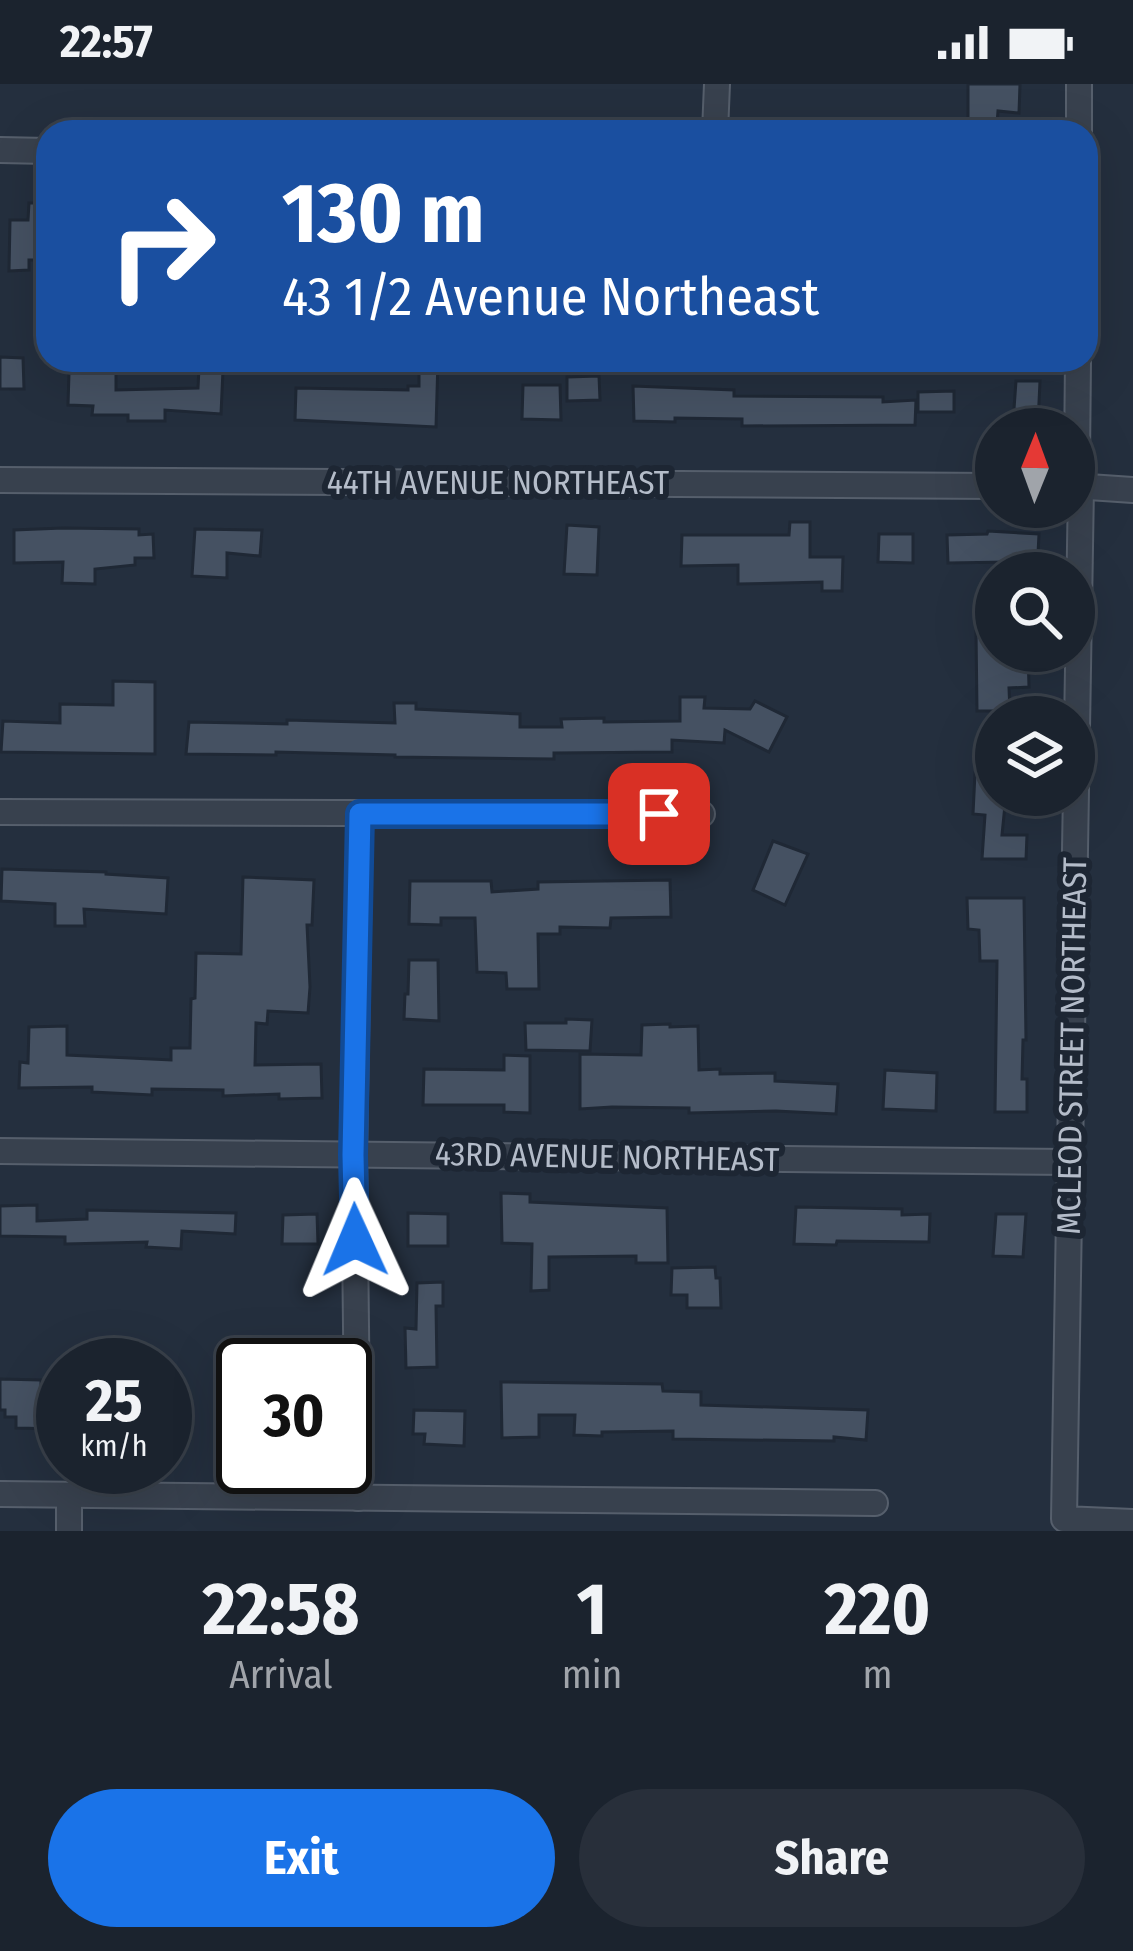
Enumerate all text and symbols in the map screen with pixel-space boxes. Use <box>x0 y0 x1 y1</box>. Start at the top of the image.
text: 22:57 <box>60 15 153 69</box>
text: 130 m <box>282 163 485 264</box>
icon: right <box>84 168 240 324</box>
text: 43 1/2 Avenue Northeast <box>282 265 819 329</box>
north arrow <box>975 408 1095 528</box>
map controls <box>975 408 1095 816</box>
street label: 44TH AVENUE NORTHEAST <box>327 463 670 503</box>
button: search <box>975 552 1095 672</box>
button: layers <box>975 696 1095 816</box>
pin <box>608 763 710 865</box>
icon: arrive <box>626 781 692 847</box>
street label: MCLEOD STREET NORTHEAST <box>1049 856 1095 1235</box>
street label: 43RD AVENUE NORTHEAST <box>435 1134 780 1180</box>
position arrow <box>292 1177 418 1303</box>
speed limit sign: 30 <box>216 1338 372 1494</box>
text: 25 <box>85 1365 143 1437</box>
text: km/h <box>81 1428 147 1464</box>
text: 22:58 <box>202 1567 359 1653</box>
text: 1 <box>577 1567 607 1653</box>
text: 220 <box>825 1567 931 1653</box>
text: Arrival <box>229 1652 333 1698</box>
text: min <box>562 1652 622 1698</box>
text: m <box>863 1652 893 1698</box>
button: Exit <box>48 1789 555 1927</box>
button: Share <box>579 1789 1085 1927</box>

